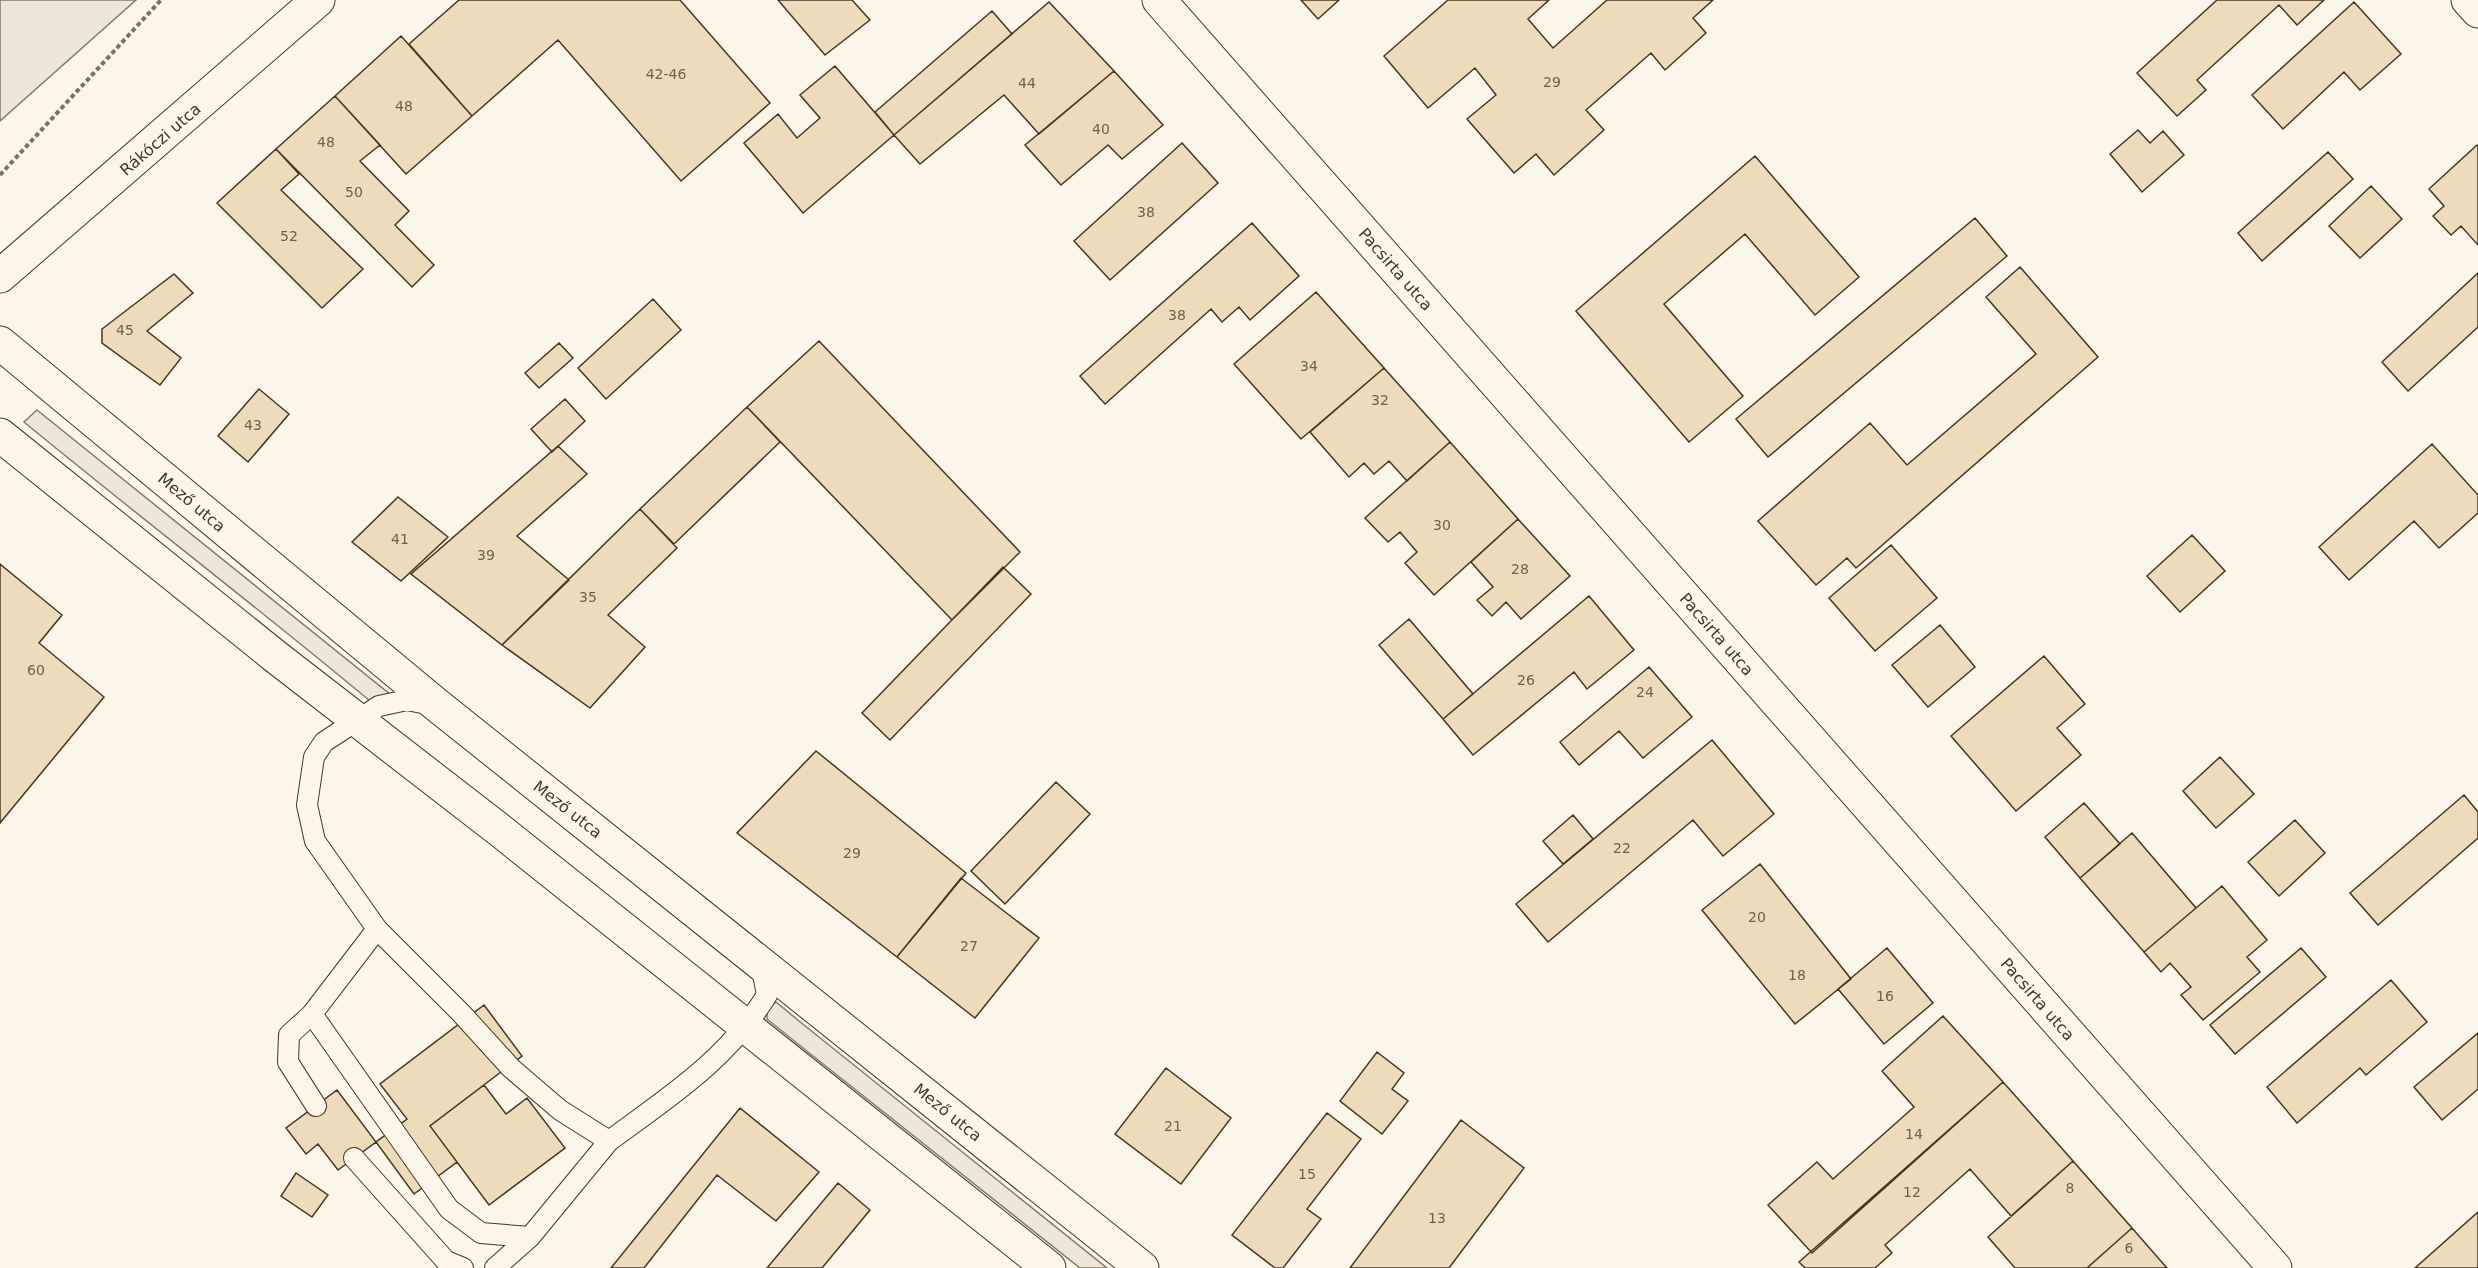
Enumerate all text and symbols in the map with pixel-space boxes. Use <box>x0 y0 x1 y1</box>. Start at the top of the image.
house number: 42-46 <box>646 66 686 82</box>
house number: 29 <box>1543 74 1561 90</box>
house number: 44 <box>1018 75 1036 91</box>
house number: 48 <box>395 98 413 114</box>
street label: Rákóczi utca <box>116 99 205 180</box>
house number: 40 <box>1092 121 1110 137</box>
house number: 48 <box>317 134 335 150</box>
house number: 50 <box>345 184 363 200</box>
house number: 38 <box>1137 204 1155 220</box>
street label: Pacsirta utca <box>1355 224 1437 314</box>
house number: 52 <box>280 228 298 244</box>
house number: 38 <box>1168 307 1186 323</box>
house number: 45 <box>116 322 134 338</box>
house number: 34 <box>1300 358 1318 374</box>
house number: 32 <box>1371 392 1389 408</box>
house number: 43 <box>244 417 262 433</box>
street label: Mező utca <box>154 469 229 536</box>
house number: 30 <box>1433 517 1451 533</box>
house number: 41 <box>391 531 409 547</box>
house number: 39 <box>477 547 495 563</box>
house number: 28 <box>1511 561 1529 577</box>
house number: 35 <box>579 589 597 605</box>
street label: Pacsirta utca <box>1676 589 1758 679</box>
house number: 60 <box>27 662 45 678</box>
house number: 26 <box>1517 672 1535 688</box>
house number: 24 <box>1636 684 1654 700</box>
street label: Mező utca <box>530 777 606 842</box>
house number: 22 <box>1613 840 1631 856</box>
house number: 29 <box>843 845 861 861</box>
house number: 20 <box>1748 909 1766 925</box>
house number: 27 <box>960 938 978 954</box>
street label: Pacsirta utca <box>1997 954 2079 1044</box>
house number: 18 <box>1788 967 1806 983</box>
house number: 16 <box>1876 988 1894 1004</box>
street label: Mező utca <box>910 1079 986 1146</box>
house number: 21 <box>1164 1118 1182 1134</box>
house number: 14 <box>1905 1126 1923 1142</box>
house number: 15 <box>1298 1166 1316 1182</box>
house number: 8 <box>2066 1180 2074 1196</box>
house number: 12 <box>1903 1184 1921 1200</box>
house number: 13 <box>1428 1210 1446 1226</box>
house number: 6 <box>2125 1240 2134 1256</box>

